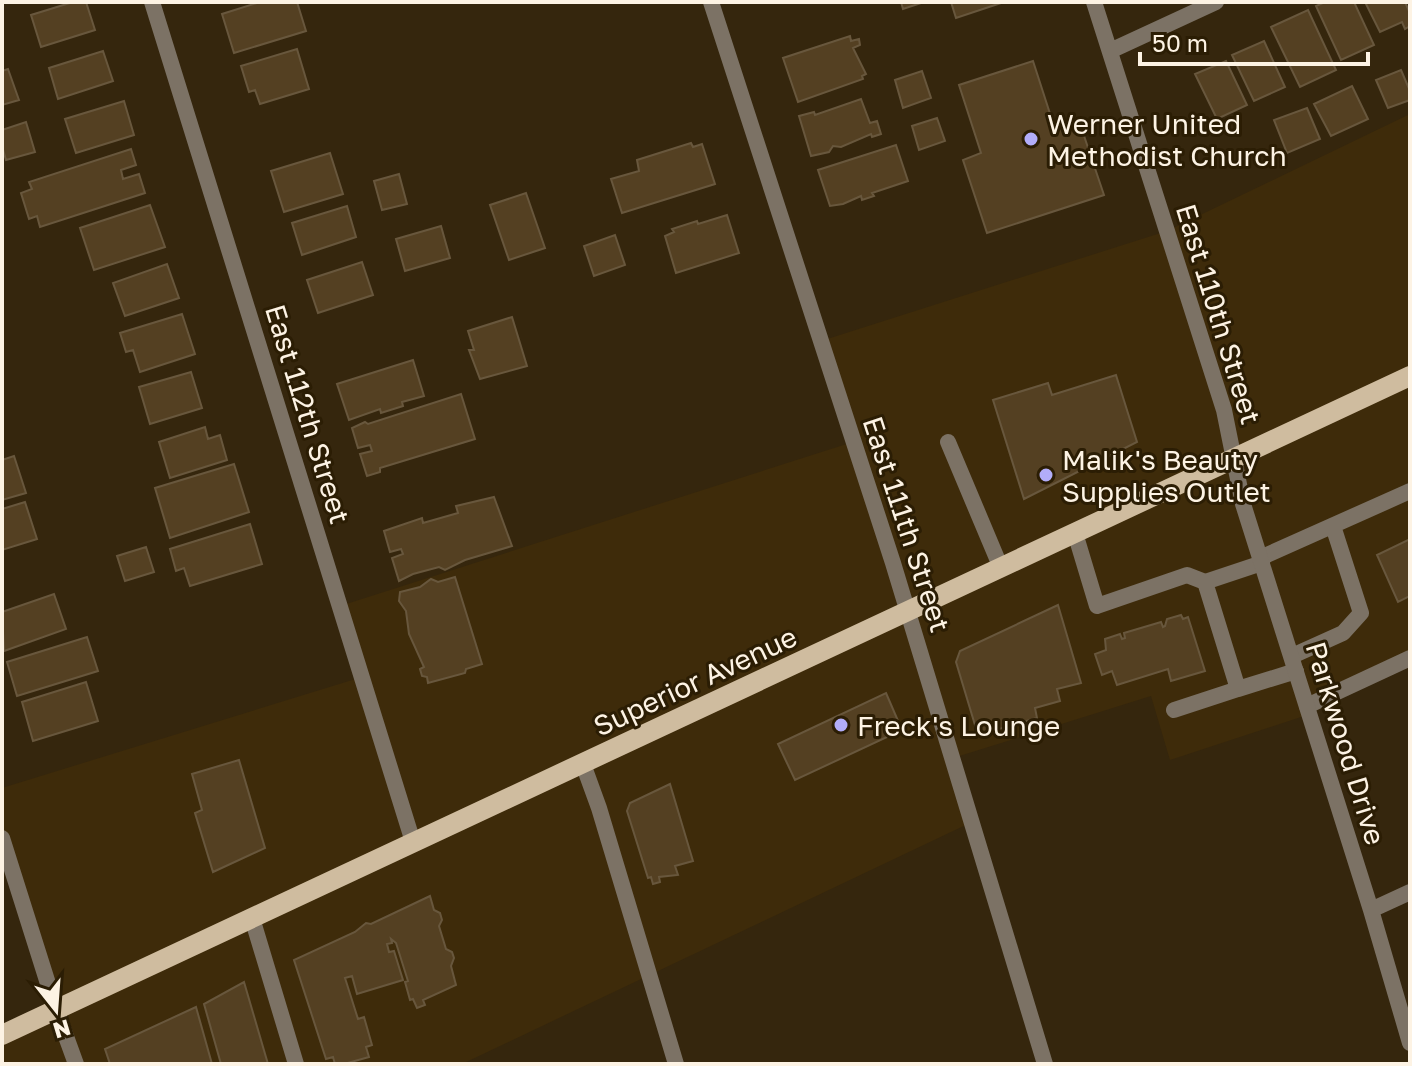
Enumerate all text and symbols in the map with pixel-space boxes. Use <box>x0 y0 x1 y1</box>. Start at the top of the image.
scale bar <box>1140 16 1368 66</box>
text: 50 m <box>1152 28 1208 57</box>
place label: Werner United Methodist Church <box>1047 107 1287 172</box>
marker: Werner United Methodist Church <box>1022 130 1040 148</box>
street label: East 110th Street <box>1170 200 1268 428</box>
street label: East 112th Street <box>259 300 357 528</box>
street label: East 111th Street <box>857 412 957 636</box>
place label: Malik's Beauty Supplies Outlet <box>1062 443 1271 508</box>
marker: Malik's Beauty Supplies Outlet <box>1037 466 1055 484</box>
street label: Superior Avenue <box>588 619 802 743</box>
street label: Parkwood Drive <box>1299 638 1393 848</box>
place label: Freck's Lounge <box>857 709 1060 742</box>
marker: Freck's Lounge <box>832 716 850 734</box>
north arrow <box>16 970 96 1050</box>
text: N <box>50 1014 74 1045</box>

